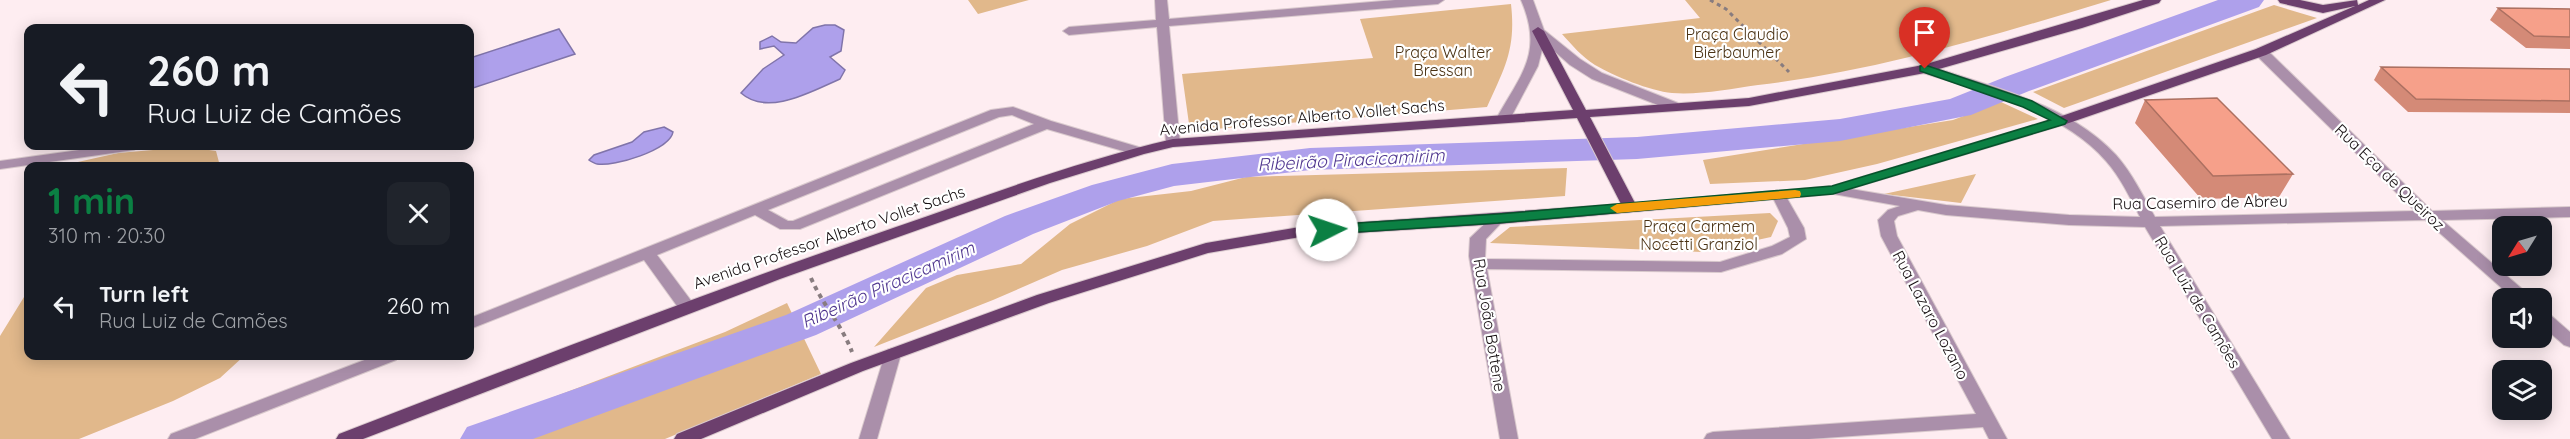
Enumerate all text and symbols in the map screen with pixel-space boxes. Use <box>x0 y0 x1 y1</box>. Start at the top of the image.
pin <box>1899 7 1950 69</box>
icon: arrive <box>1908 16 1941 49</box>
park label: Praça Claudio Bierbaumer <box>1685 24 1789 62</box>
park label: Praça Walter Bressan <box>1395 42 1491 80</box>
text: 260 m <box>147 44 270 97</box>
icon: left <box>48 48 126 126</box>
street label: Avenida Professor Alberto Vollet Sachs <box>1159 95 1445 139</box>
text: Rua Luiz de Camões <box>147 96 402 130</box>
street label: Rua Eça de Queiroz <box>2331 119 2449 235</box>
water label: Ribeirão Piracicamirim <box>1257 143 1446 176</box>
text: 1 min <box>48 178 135 223</box>
street label: Avenida Professor Alberto Vollet Sachs <box>691 181 967 293</box>
button: close <box>387 182 450 245</box>
street label: Rua Casemiro de Abreu <box>2112 190 2288 214</box>
position arrow <box>1295 198 1359 262</box>
park label: Praça Carmem Nocetti Granziol <box>1640 216 1758 254</box>
north arrow <box>2492 216 2552 276</box>
map controls <box>2492 216 2552 420</box>
text: 310 m · 20:30 <box>48 223 165 248</box>
street label: Rua Luiz de Camões <box>2151 232 2245 372</box>
water label: Ribeirão Piracicamirim <box>798 236 979 333</box>
street label: Rua Lazaro Lozano <box>1889 247 1973 383</box>
street label: Rua João Bottene <box>1470 257 1510 393</box>
text: Turn left <box>99 280 189 308</box>
button: sound <box>2492 288 2552 348</box>
icon: left <box>48 290 81 323</box>
text: 260 m <box>387 292 450 320</box>
text: Rua Luiz de Camões <box>99 308 288 333</box>
button: layers <box>2492 360 2552 420</box>

